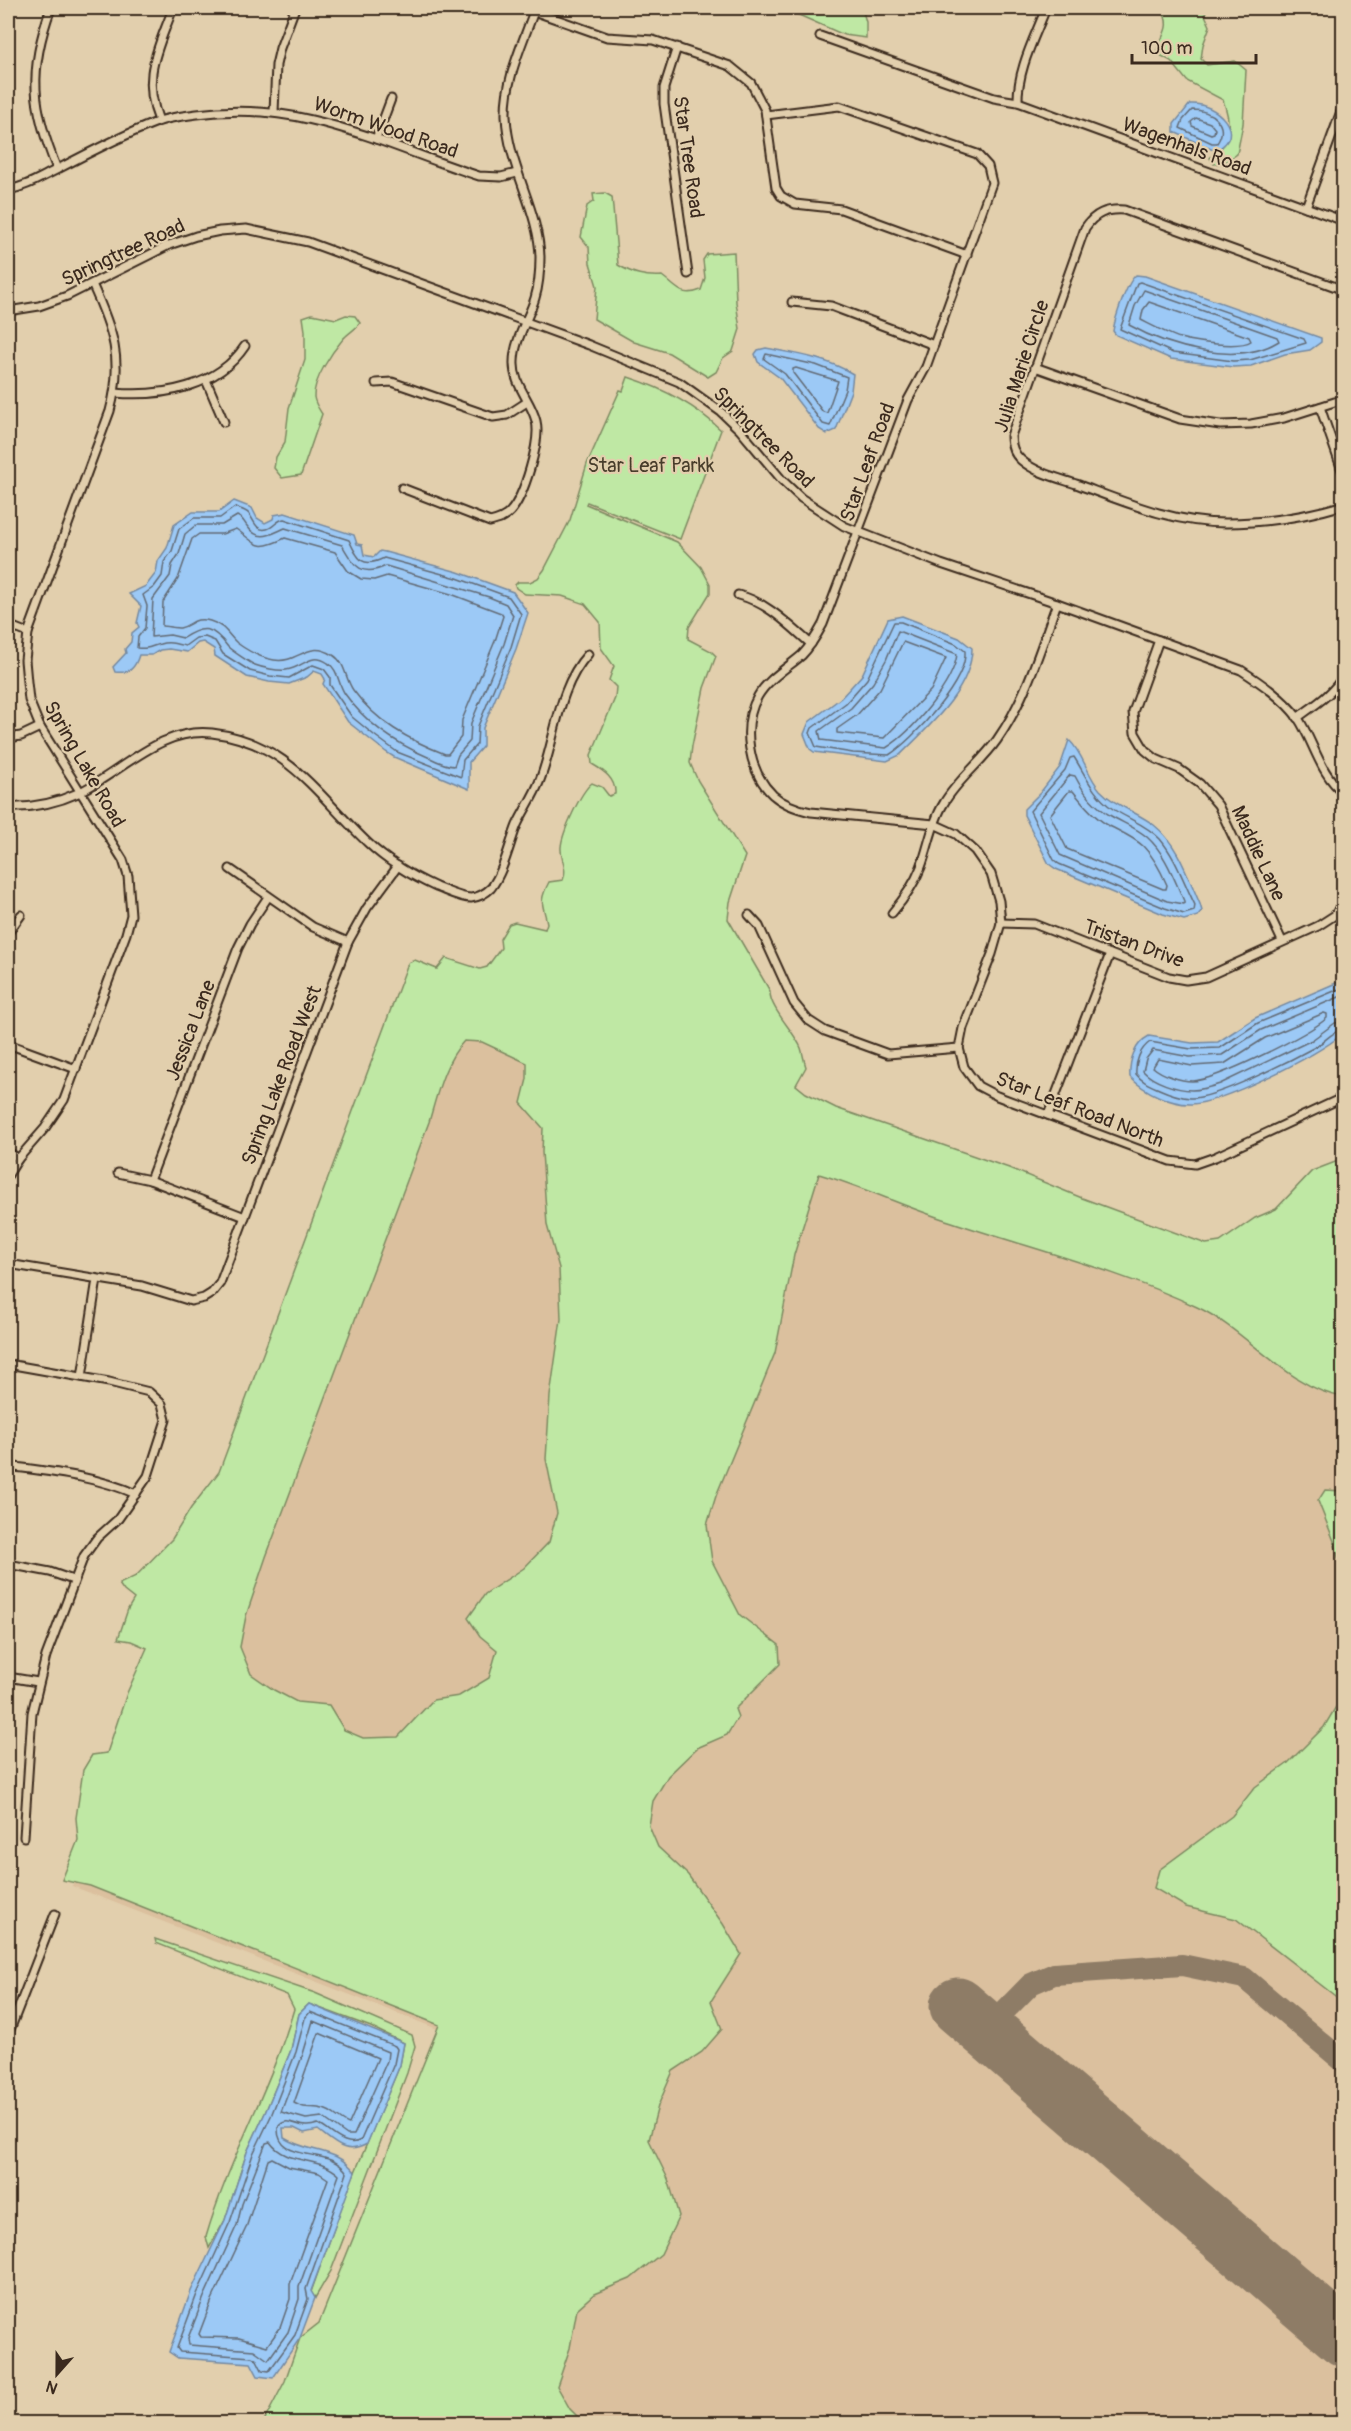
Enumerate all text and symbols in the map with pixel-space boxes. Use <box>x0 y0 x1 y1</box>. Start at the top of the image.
scale bar <box>1132 27 1256 65</box>
text: 100 m <box>1141 37 1193 60</box>
street label: Worm Wood Road <box>310 91 461 164</box>
street label: Star Tree Road <box>668 94 709 220</box>
street label: Wagenhals Road <box>1119 112 1255 181</box>
street label: Springtree Road <box>58 213 189 292</box>
street label: Julia Marie Circle <box>988 297 1055 436</box>
street label: Springtree Road <box>708 381 820 493</box>
street label: Star Leaf Road <box>834 399 901 525</box>
park label: Star Leaf Parkk <box>588 453 715 478</box>
street label: Spring Lake Road <box>38 697 131 832</box>
street label: Maddie Lane <box>1226 802 1292 905</box>
street label: Tristan Drive <box>1080 914 1188 973</box>
street label: Jessica Lane <box>160 976 221 1084</box>
street label: Spring Lake Road West <box>236 981 328 1168</box>
street label: Star Leaf Road North <box>992 1066 1167 1153</box>
north arrow <box>27 2344 87 2404</box>
text: N <box>43 2376 61 2398</box>

